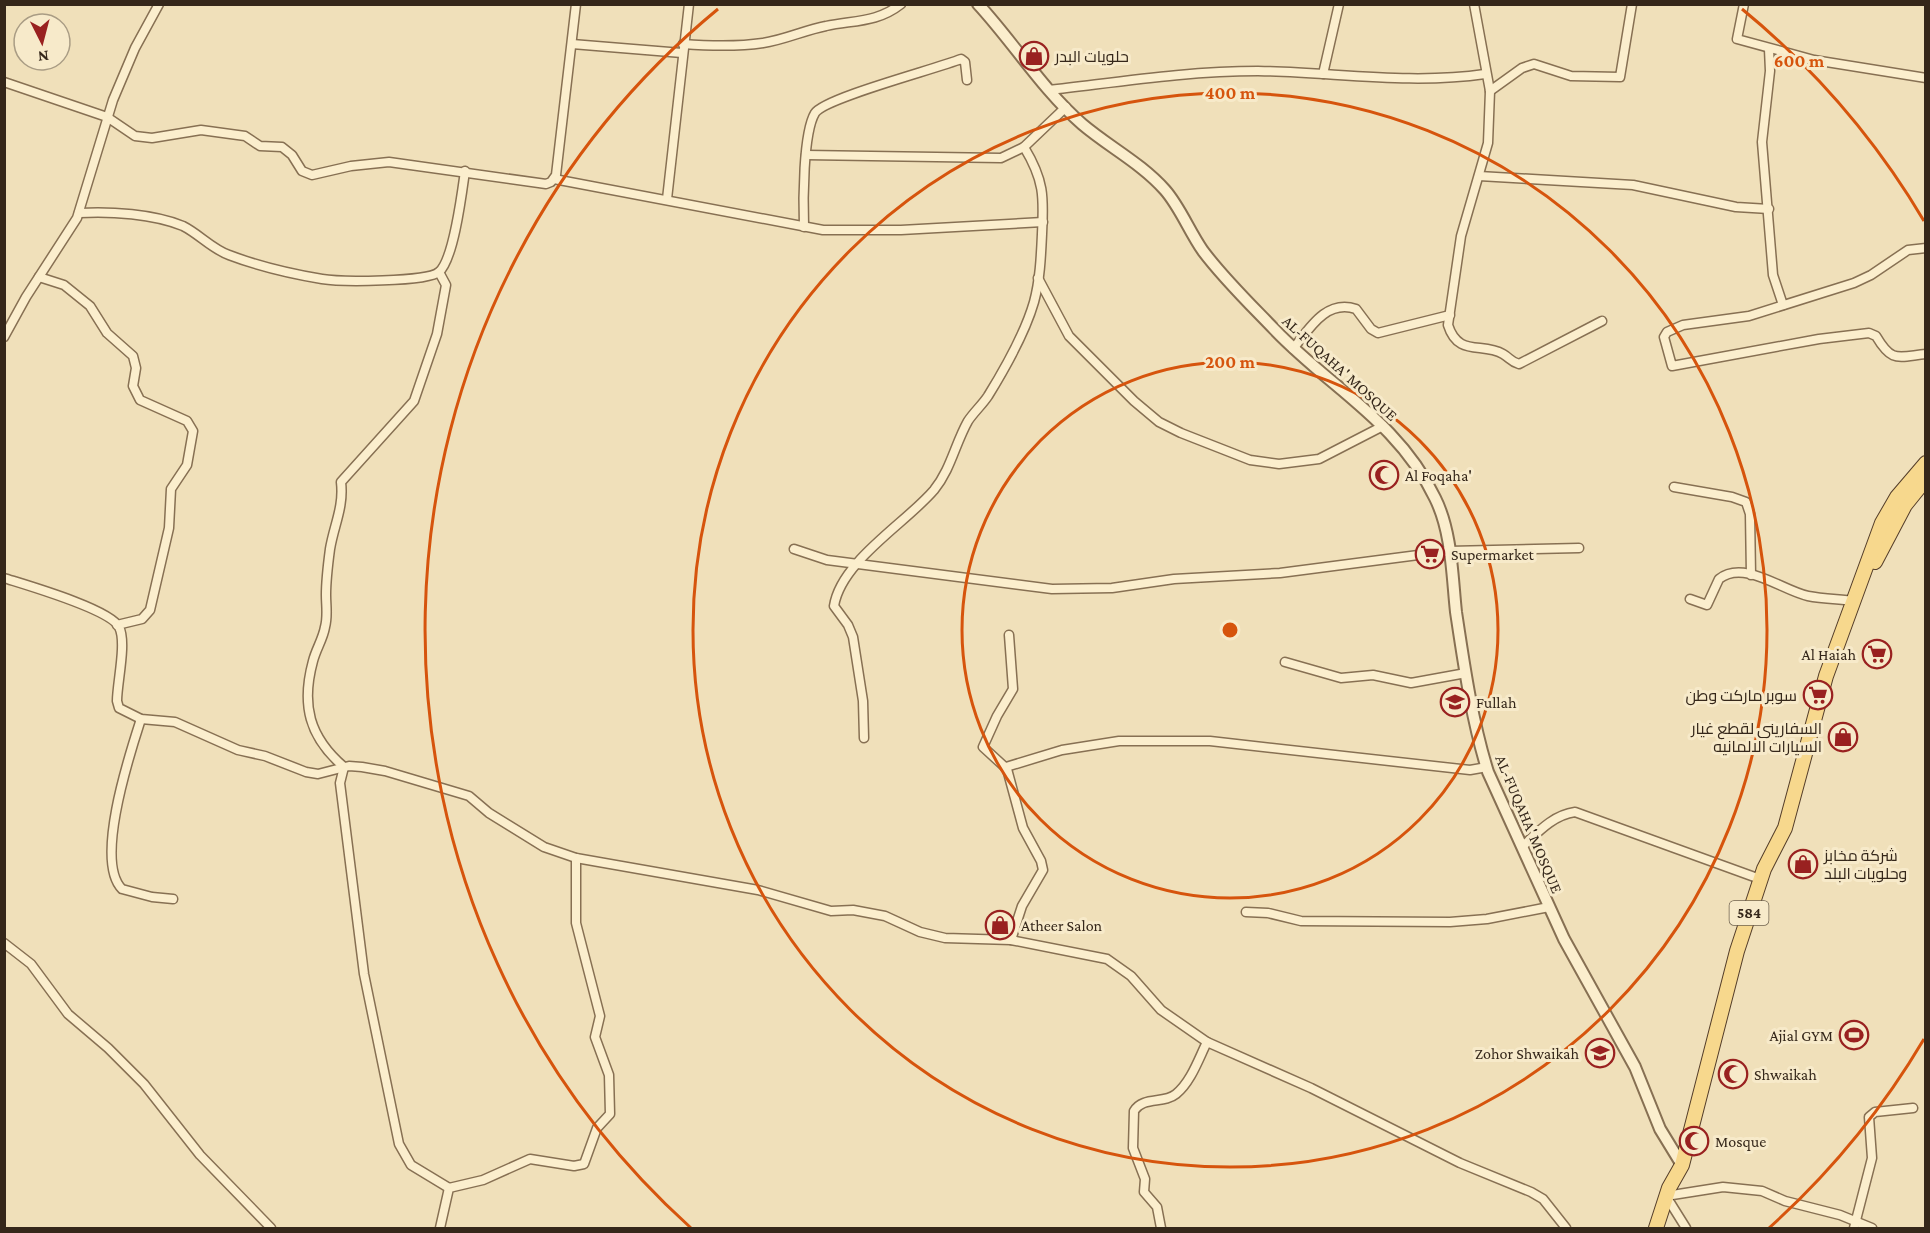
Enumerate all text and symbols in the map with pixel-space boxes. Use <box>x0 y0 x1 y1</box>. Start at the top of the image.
north arrow <box>12 12 72 72</box>
shop icon: حلويات البدر <box>1018 40 1050 72</box>
text: N <box>37 47 50 65</box>
place label: حلويات البدر <box>1054 48 1129 66</box>
text: 600 m <box>1774 51 1825 71</box>
text: 400 m <box>1205 83 1256 103</box>
street label: AL-FUQAHA' MOSQUE <box>1279 312 1401 424</box>
text: 200 m <box>1205 352 1256 372</box>
mosque icon: Al Foqaha' <box>1368 459 1400 491</box>
place label: Al Foqaha' <box>1405 467 1472 485</box>
supermarket icon: Supermarket <box>1414 538 1446 570</box>
place label: Supermarket <box>1451 546 1534 564</box>
centre of rings <box>1220 620 1240 640</box>
supermarket icon: Al Haiah <box>1861 638 1893 670</box>
place label: Al Haiah <box>1802 646 1856 663</box>
supermarket icon: سوبر ماركت وطن <box>1802 679 1834 711</box>
school or university icon: Fullah <box>1439 686 1471 718</box>
place label: سوبر ماركت وطن <box>1685 687 1797 706</box>
place label: Fullah <box>1476 694 1517 711</box>
place label: السفاريني لقطع غيار السيارات الالمانيه <box>1690 720 1822 756</box>
shop icon: السفاريني لقطع غيار السيارات الالمانيه <box>1827 721 1859 753</box>
street label: AL-FUQAHA' MOSQUE <box>1492 752 1566 896</box>
place label: شركة مخابز وحلويات البلد <box>1823 847 1907 883</box>
shop icon: شركة مخابز وحلويات البلد <box>1787 848 1819 880</box>
road number: 584 <box>1730 901 1768 925</box>
shop icon: Atheer Salon <box>984 909 1016 941</box>
place label: Atheer Salon <box>1021 917 1103 934</box>
sports icon: Ajial GYM <box>1838 1019 1870 1051</box>
place label: Ajial GYM <box>1769 1027 1833 1045</box>
school or university icon: Zohor Shwaikah <box>1584 1037 1616 1069</box>
place label: Zohor Shwaikah <box>1475 1045 1579 1062</box>
mosque icon: Shwaikah <box>1717 1058 1749 1090</box>
place label: Shwaikah <box>1754 1066 1817 1083</box>
mosque icon: Mosque <box>1678 1125 1710 1157</box>
place label: Mosque <box>1715 1133 1766 1151</box>

